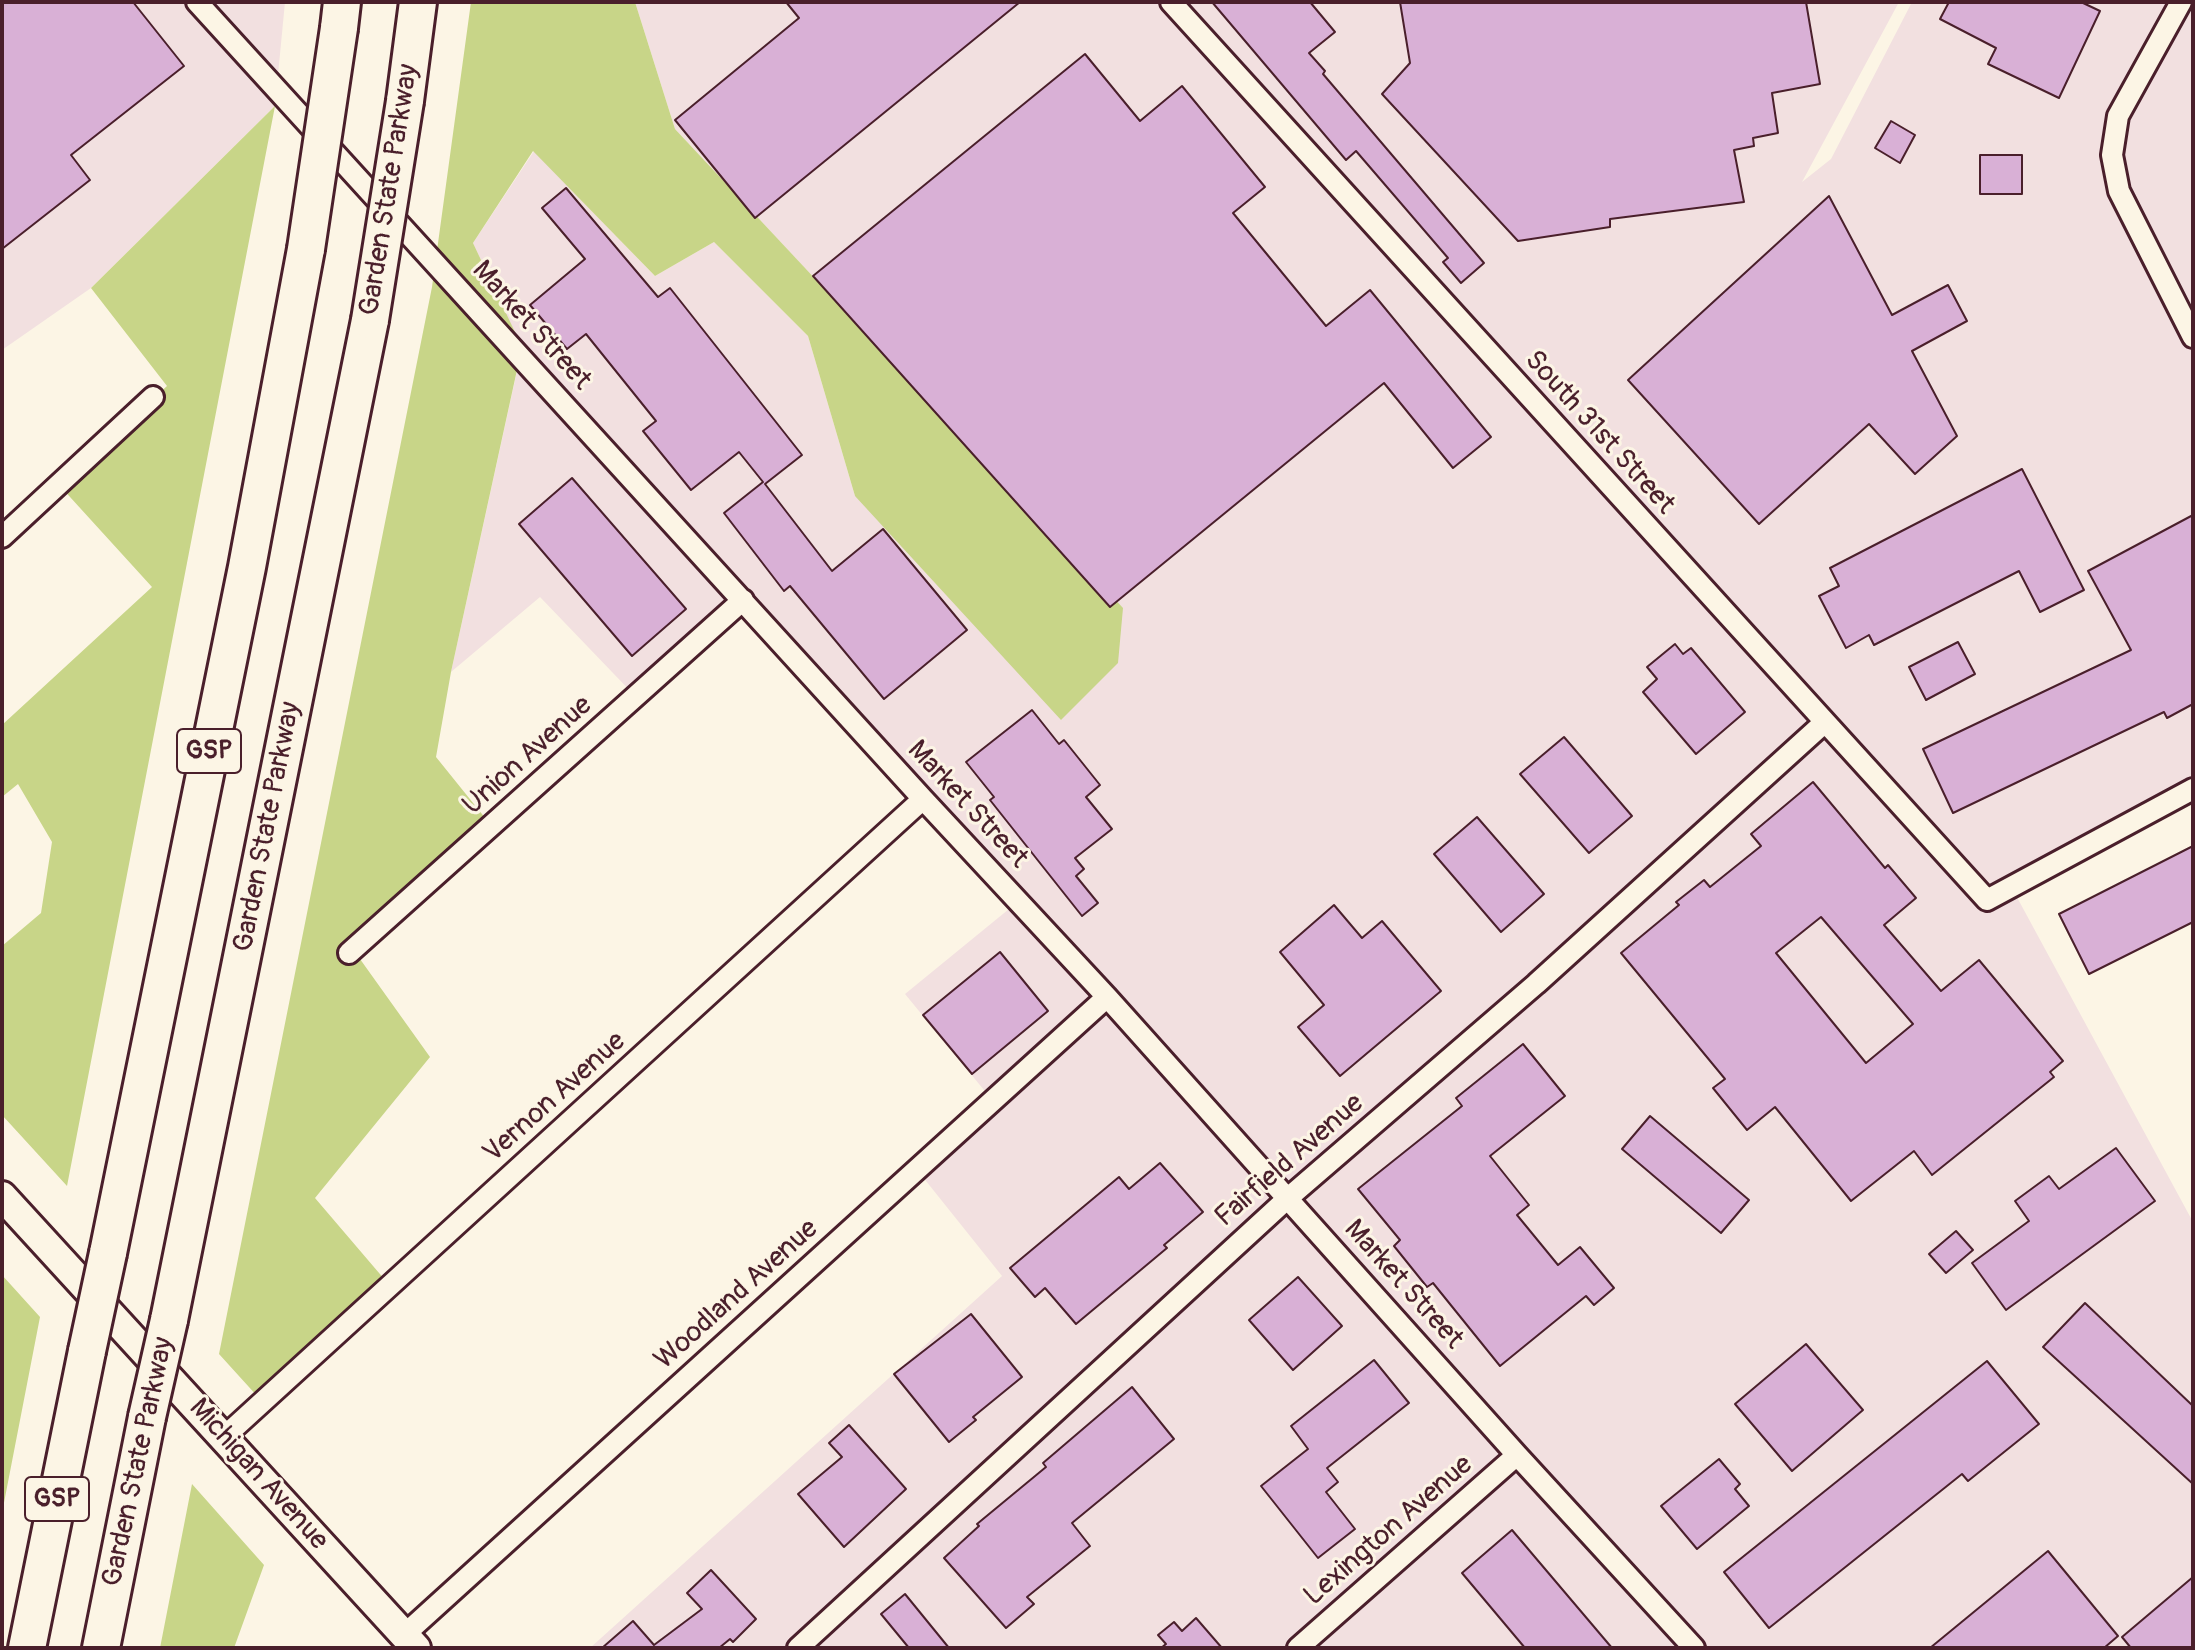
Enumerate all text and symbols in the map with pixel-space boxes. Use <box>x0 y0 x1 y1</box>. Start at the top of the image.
street label: Garden State Parkway <box>354 62 426 318</box>
street label: Market Street <box>464 255 598 397</box>
street label: South 31st Street <box>1517 344 1681 522</box>
street label: Union Avenue <box>457 689 599 823</box>
street label: Garden State Parkway <box>227 699 309 955</box>
road number: GSP <box>177 729 241 773</box>
street label: Market Street <box>899 734 1035 876</box>
street label: Vernon Avenue <box>477 1025 633 1171</box>
street label: Fairfield Avenue <box>1209 1087 1371 1235</box>
street label: Woodland Avenue <box>648 1213 826 1377</box>
street label: Market Street <box>1336 1214 1470 1356</box>
street label: Garden State Parkway <box>96 1334 182 1590</box>
street label: Michigan Avenue <box>181 1392 335 1558</box>
street label: Lexington Avenue <box>1298 1449 1480 1613</box>
road number: GSP <box>25 1477 89 1521</box>

